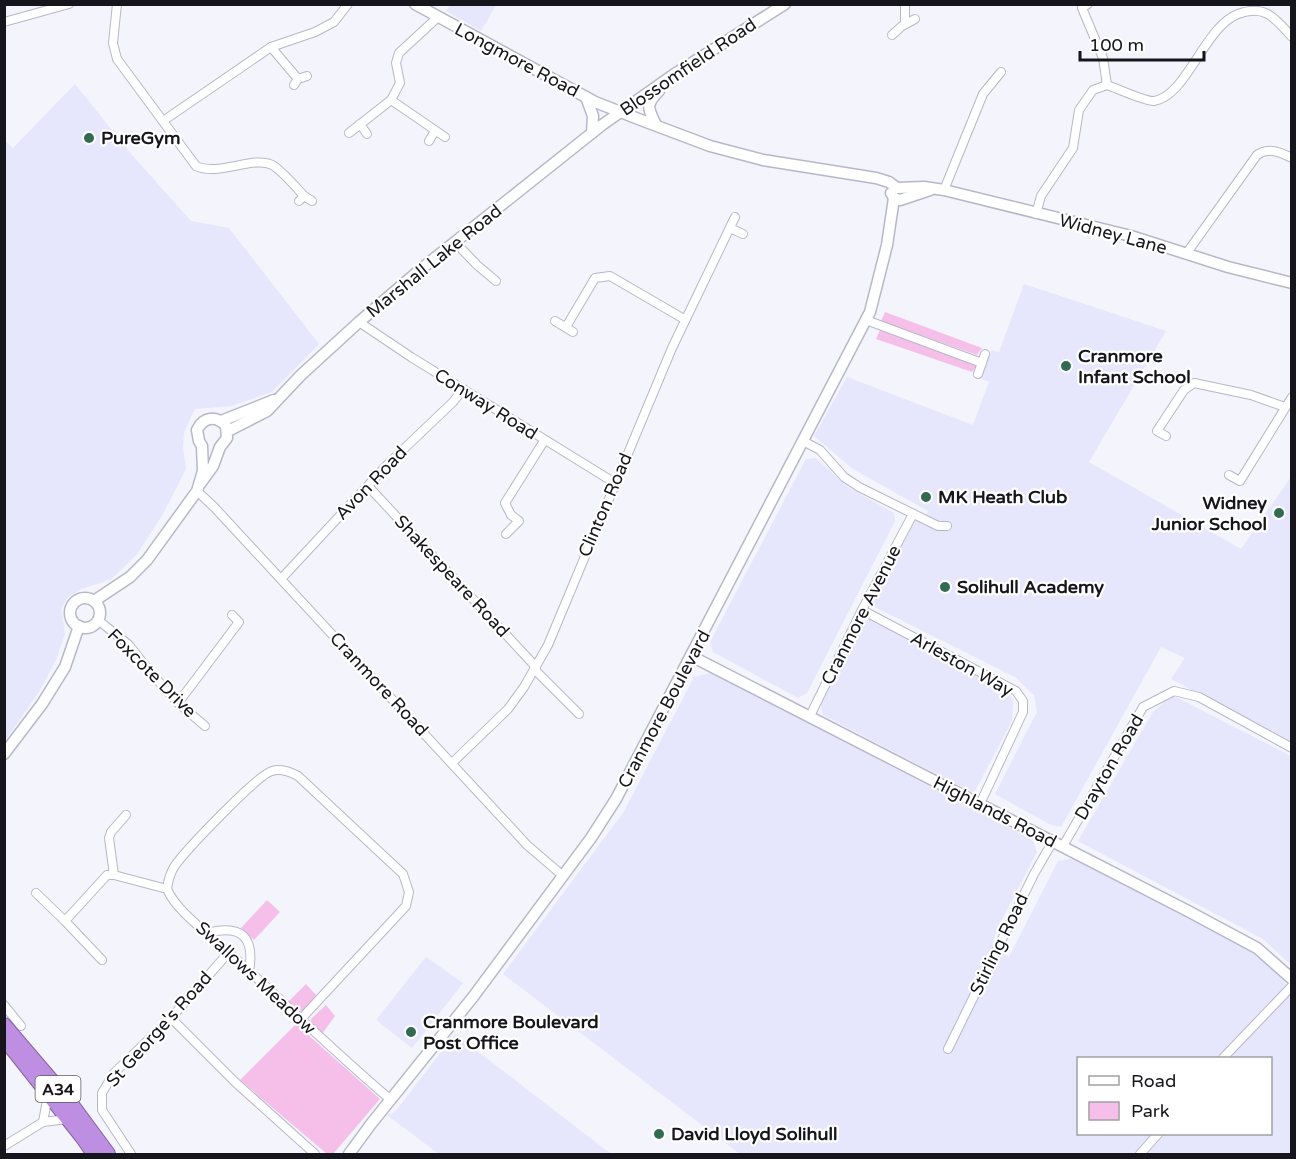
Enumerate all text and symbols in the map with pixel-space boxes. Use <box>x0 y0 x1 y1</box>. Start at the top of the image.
street label: Blossomfield Road <box>616 13 760 121</box>
street label: Longmore Road <box>451 18 583 102</box>
scale bar <box>1080 24 1204 62</box>
text: 100 m <box>1089 34 1144 56</box>
place label: PureGym <box>101 127 180 149</box>
marker: PureGym <box>82 131 96 145</box>
street label: Marshall Lake Road <box>362 200 506 322</box>
street label: Widney Lane <box>1057 209 1169 259</box>
place label: Cranmore Infant School <box>1078 345 1191 388</box>
marker: Cranmore Infant School <box>1059 359 1073 373</box>
street label: Conway Road <box>430 363 542 445</box>
street label: Avon Road <box>330 442 412 524</box>
street label: Clinton Road <box>573 450 637 560</box>
place label: MK Heath Club <box>938 486 1067 508</box>
marker: MK Heath Club <box>919 490 933 504</box>
place label: Widney Junior School <box>1151 492 1267 535</box>
marker: Widney Junior School <box>1272 506 1286 520</box>
street label: Shakespeare Road <box>390 510 514 642</box>
street label: Cranmore Avenue <box>816 542 906 688</box>
place label: Solihull Academy <box>957 576 1104 598</box>
marker: Solihull Academy <box>938 580 952 594</box>
street label: Foxcote Drive <box>103 624 201 722</box>
street label: Cranmore Boulevard <box>613 626 715 792</box>
street label: Cranmore Road <box>325 627 433 741</box>
street label: Arleston Way <box>907 627 1017 701</box>
street label: Drayton Road <box>1070 710 1148 824</box>
street label: Highlands Road <box>930 771 1060 853</box>
street label: Stirling Road <box>965 890 1033 998</box>
street label: Swallows Meadow <box>191 917 321 1039</box>
street label: St George's Road <box>101 967 217 1091</box>
place label: Cranmore Boulevard Post Office <box>423 1011 599 1054</box>
marker: Cranmore Boulevard Post Office <box>404 1025 418 1039</box>
legend <box>1077 1057 1272 1135</box>
text: Road <box>1131 1070 1176 1092</box>
road number: A34 <box>36 1076 80 1102</box>
text: Park <box>1131 1100 1170 1122</box>
place label: David Lloyd Solihull <box>671 1123 837 1145</box>
marker: David Lloyd Solihull <box>652 1127 666 1141</box>

